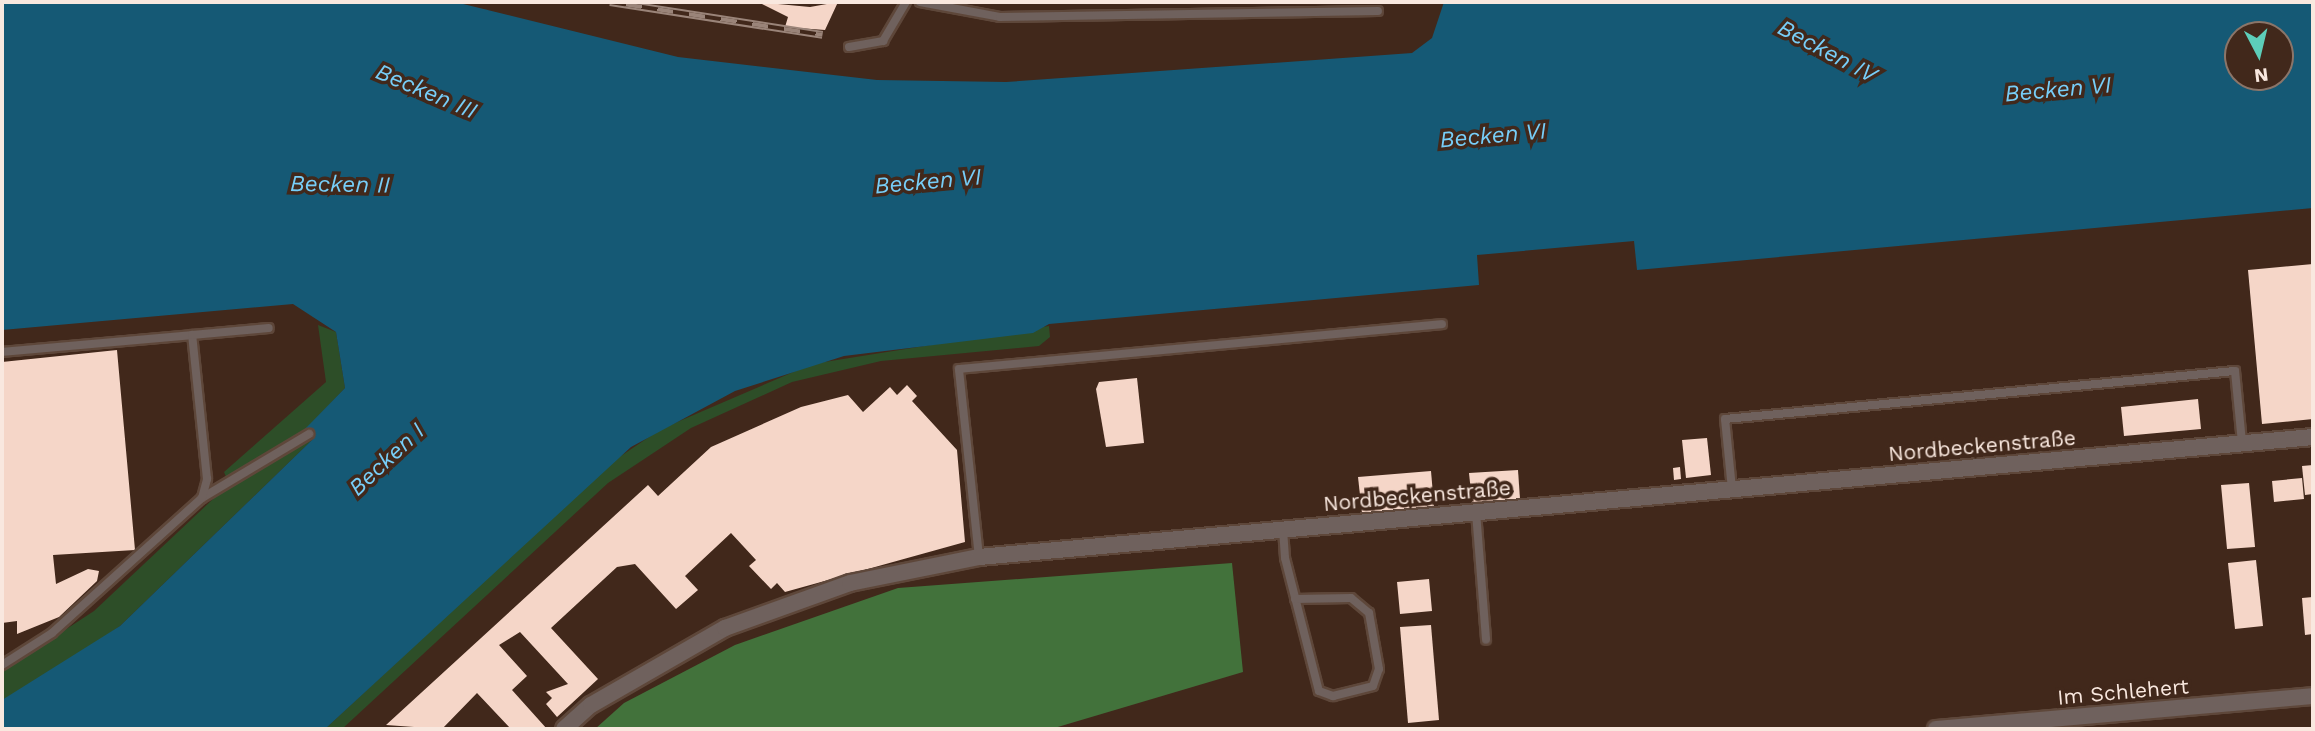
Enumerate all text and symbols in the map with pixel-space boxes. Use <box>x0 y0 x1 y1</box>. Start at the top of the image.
water label: Becken IV <box>1773 14 1881 90</box>
north arrow <box>2224 21 2294 91</box>
water label: Becken III <box>371 58 481 126</box>
text: N <box>2253 63 2270 88</box>
water label: Becken VI <box>2003 72 2113 108</box>
water label: Becken VI <box>1438 118 1548 154</box>
water label: Becken VI <box>873 164 983 200</box>
water label: Becken II <box>290 170 390 200</box>
water label: Becken I <box>343 418 431 502</box>
street label: Nordbeckenstraße <box>1887 425 2077 467</box>
street label: Nordbeckenstraße <box>1322 475 1512 517</box>
street label: Im Schlehert <box>2056 674 2190 710</box>

